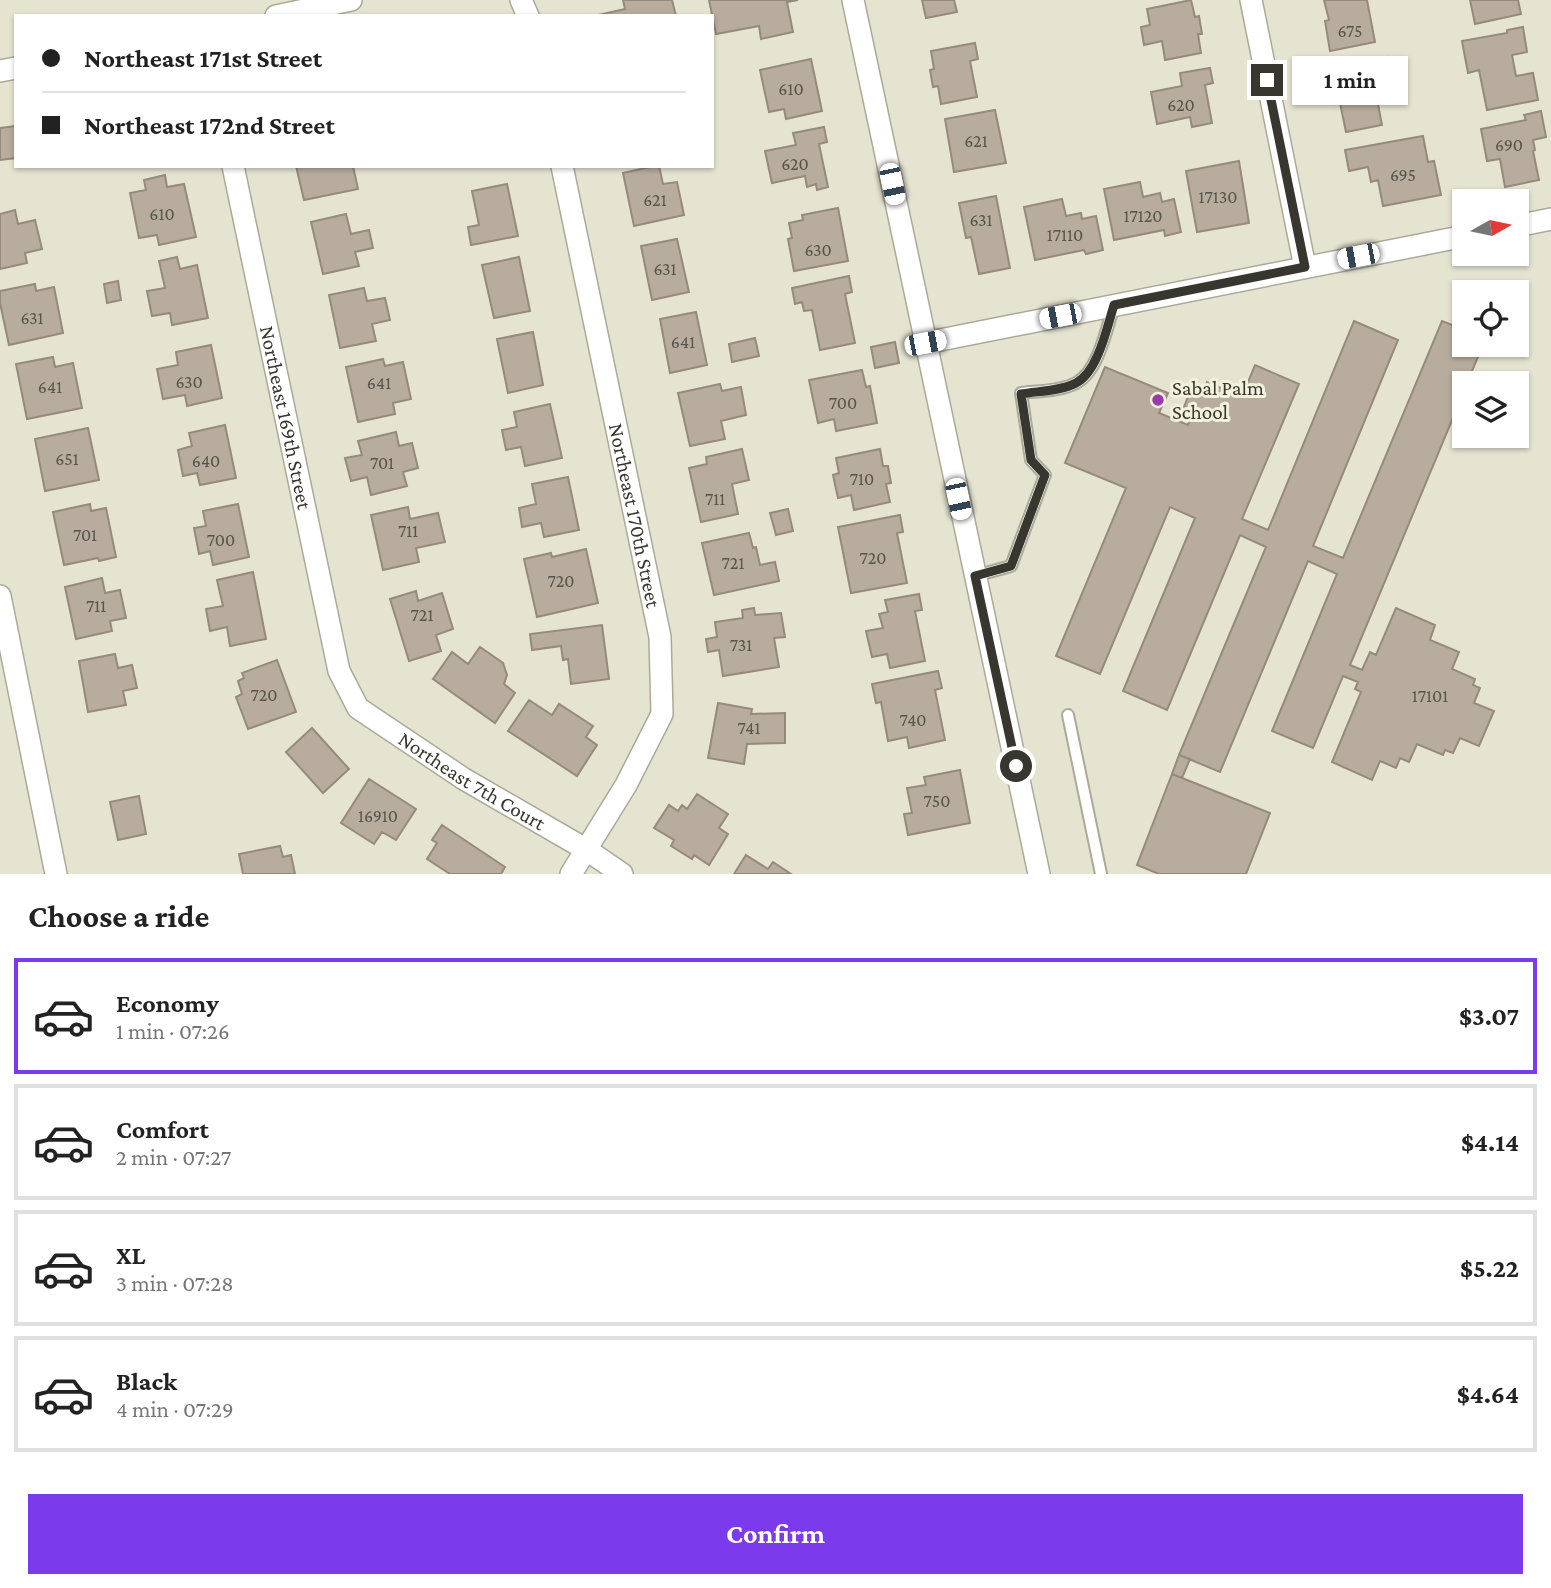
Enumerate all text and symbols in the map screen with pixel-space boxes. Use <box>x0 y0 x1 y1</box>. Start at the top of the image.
house number: 675 <box>1337 21 1363 41</box>
text: Northeast 171st Street <box>84 44 322 73</box>
callout: 1 min <box>1292 56 1407 104</box>
route end <box>1251 64 1283 96</box>
text: 1 min <box>1324 67 1376 93</box>
house number: 610 <box>778 79 804 99</box>
house number: 620 <box>1167 95 1195 115</box>
text: Northeast 172nd Street <box>84 111 335 140</box>
house number: 621 <box>964 131 988 151</box>
house number: 690 <box>1495 135 1523 155</box>
house number: 620 <box>781 154 809 174</box>
car <box>878 161 907 207</box>
house number: 695 <box>1390 165 1416 185</box>
house number: 17130 <box>1199 187 1237 207</box>
north arrow <box>1452 189 1530 266</box>
map controls <box>1452 189 1529 448</box>
house number: 621 <box>643 190 667 210</box>
house number: 610 <box>149 204 175 224</box>
house number: 17120 <box>1123 206 1163 226</box>
house number: 631 <box>969 210 993 230</box>
house number: 17110 <box>1047 225 1083 245</box>
house number: 630 <box>804 240 832 260</box>
car <box>1336 242 1381 270</box>
house number: 631 <box>653 259 677 279</box>
button: locate <box>1452 280 1529 357</box>
car <box>1038 302 1083 330</box>
house number: 631 <box>20 308 44 328</box>
street label: Northeast 169th Street <box>255 323 317 513</box>
car <box>903 329 948 357</box>
house number: 641 <box>671 332 695 352</box>
button: layers <box>1452 371 1529 448</box>
house number: 630 <box>175 372 203 392</box>
house number: 641 <box>367 373 391 393</box>
place label: Sabal Palm School <box>1172 376 1264 424</box>
house number: 641 <box>38 377 62 397</box>
marker: Sabal Palm School <box>1150 392 1166 408</box>
house number: 700 <box>829 393 857 413</box>
street label: Northeast 170th Street <box>604 421 666 611</box>
house number: 651 <box>55 449 79 469</box>
house number: 640 <box>192 451 220 471</box>
house number: 701 <box>370 453 394 473</box>
house number: 710 <box>850 469 874 489</box>
car <box>944 476 973 522</box>
house number: 711 <box>705 489 725 509</box>
house number: 711 <box>398 521 418 541</box>
house number: 701 <box>73 525 97 545</box>
house number: 700 <box>207 530 235 550</box>
house number: 720 <box>859 548 887 568</box>
house number: 721 <box>722 553 744 573</box>
house number: 720 <box>547 571 575 591</box>
house number: 711 <box>86 596 106 616</box>
house number: 721 <box>411 605 433 625</box>
house number: 731 <box>730 635 752 655</box>
house number: 720 <box>250 685 278 705</box>
house number: 17101 <box>1412 686 1448 706</box>
house number: 740 <box>899 710 927 730</box>
house number: 741 <box>738 718 760 738</box>
street label: Northeast 7th Court <box>394 727 550 836</box>
route start <box>1000 750 1032 782</box>
house number: 750 <box>924 791 950 811</box>
house number: 16910 <box>358 806 398 826</box>
text: Choose a ride <box>28 898 209 934</box>
icon: car <box>32 985 95 1048</box>
text: Economy <box>116 989 219 1018</box>
text: $3.07 <box>1459 1002 1519 1031</box>
text: 1 min · 07:26 <box>116 1018 230 1044</box>
icon: car <box>32 1111 95 1174</box>
text: Comfort <box>116 1115 209 1144</box>
text: $4.14 <box>1461 1128 1519 1157</box>
text: 2 min · 07:27 <box>116 1144 231 1170</box>
icon: car <box>32 1237 95 1300</box>
text: XL <box>116 1241 145 1270</box>
text: $5.22 <box>1460 1254 1519 1283</box>
text: 3 min · 07:28 <box>116 1270 234 1296</box>
icon: car <box>32 1363 95 1426</box>
text: Black <box>116 1367 177 1396</box>
text: $4.64 <box>1457 1380 1519 1409</box>
text: 4 min · 07:29 <box>116 1396 234 1422</box>
button: Confirm <box>28 1494 1523 1574</box>

